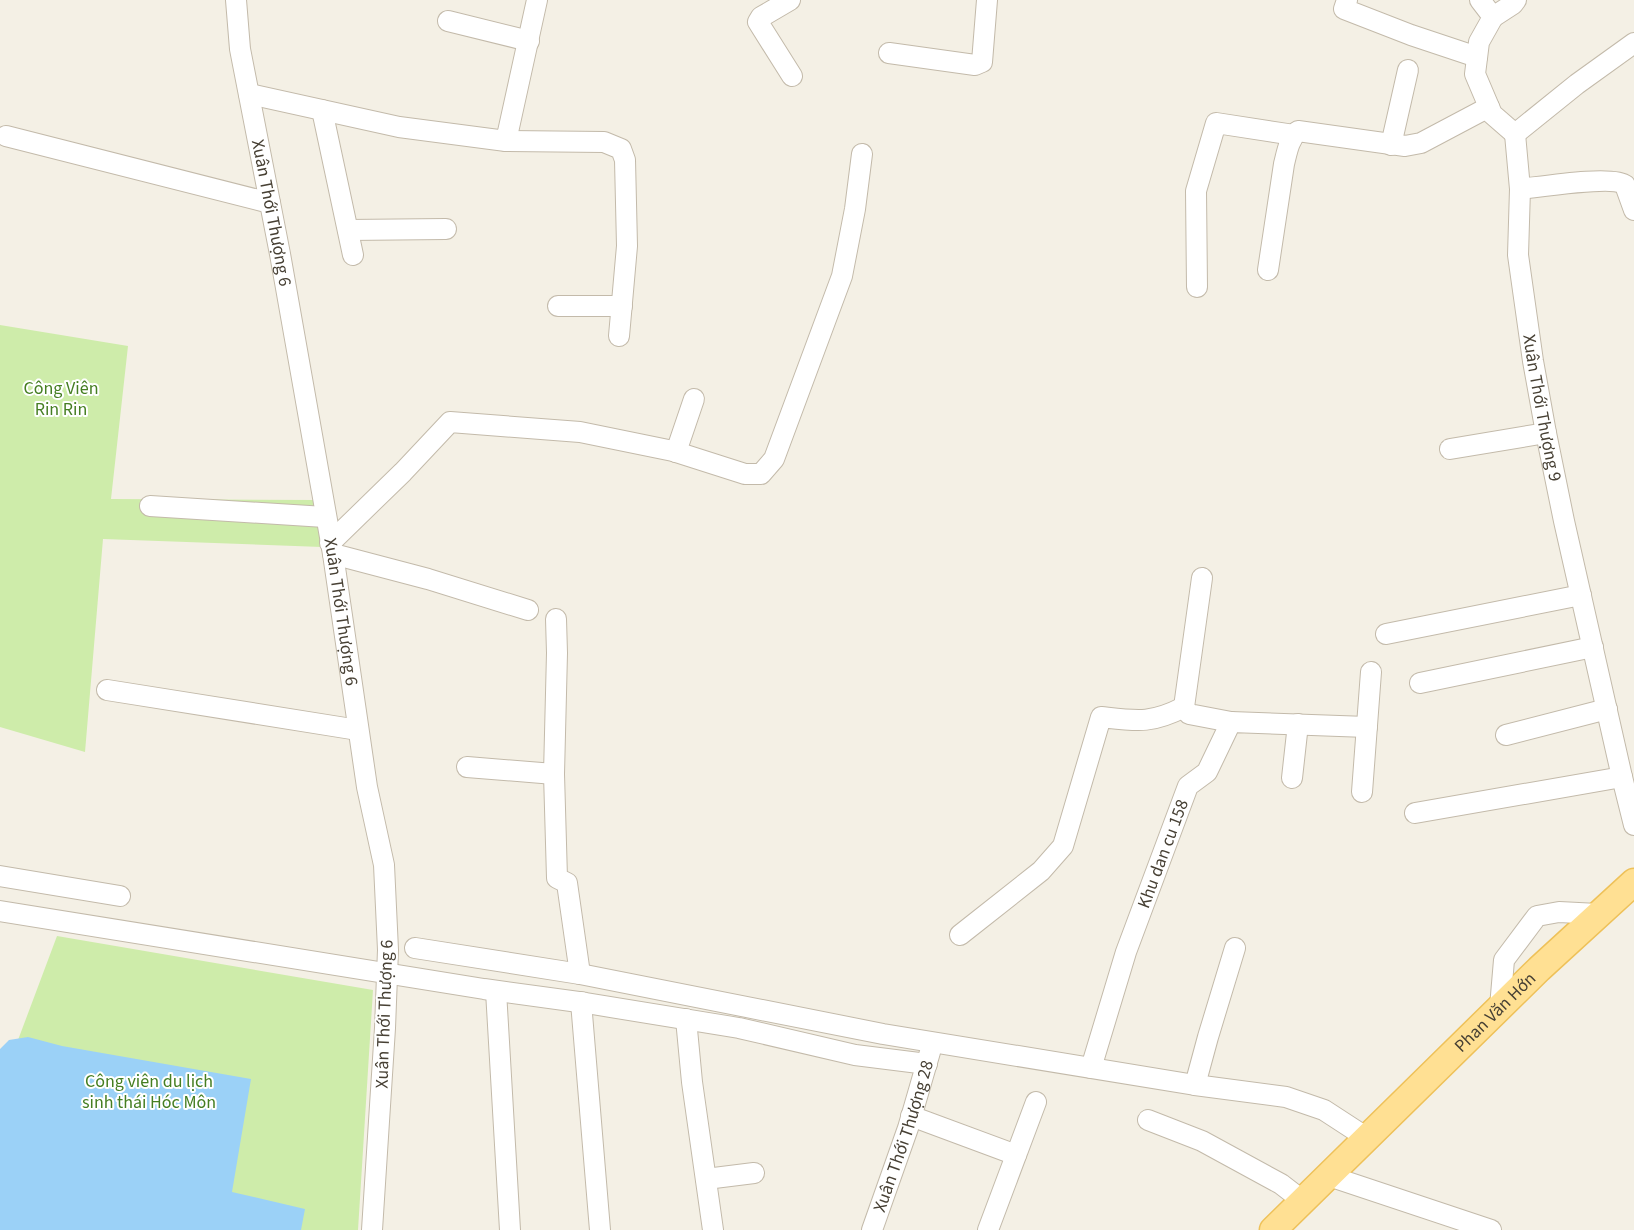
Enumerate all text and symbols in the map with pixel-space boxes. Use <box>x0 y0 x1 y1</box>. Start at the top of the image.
street label: Xuân Thới Thượng 6 <box>245 137 297 288</box>
street label: Xuân Thới Thượng 9 <box>1516 333 1568 484</box>
park label: Công Viên Rin Rin <box>23 376 99 422</box>
street label: Xuân Thới Thượng 6 <box>317 536 364 687</box>
street label: Khu dan cu 158 <box>1131 796 1195 912</box>
street label: Xuân Thới Thượng 6 <box>369 939 400 1089</box>
street label: Phan Văn Hớn <box>1449 967 1542 1058</box>
street label: Xuân Thới Thượng 28 <box>867 1057 940 1216</box>
park label: Công viên du lịch sinh thái Hóc Môn <box>82 1069 216 1115</box>

